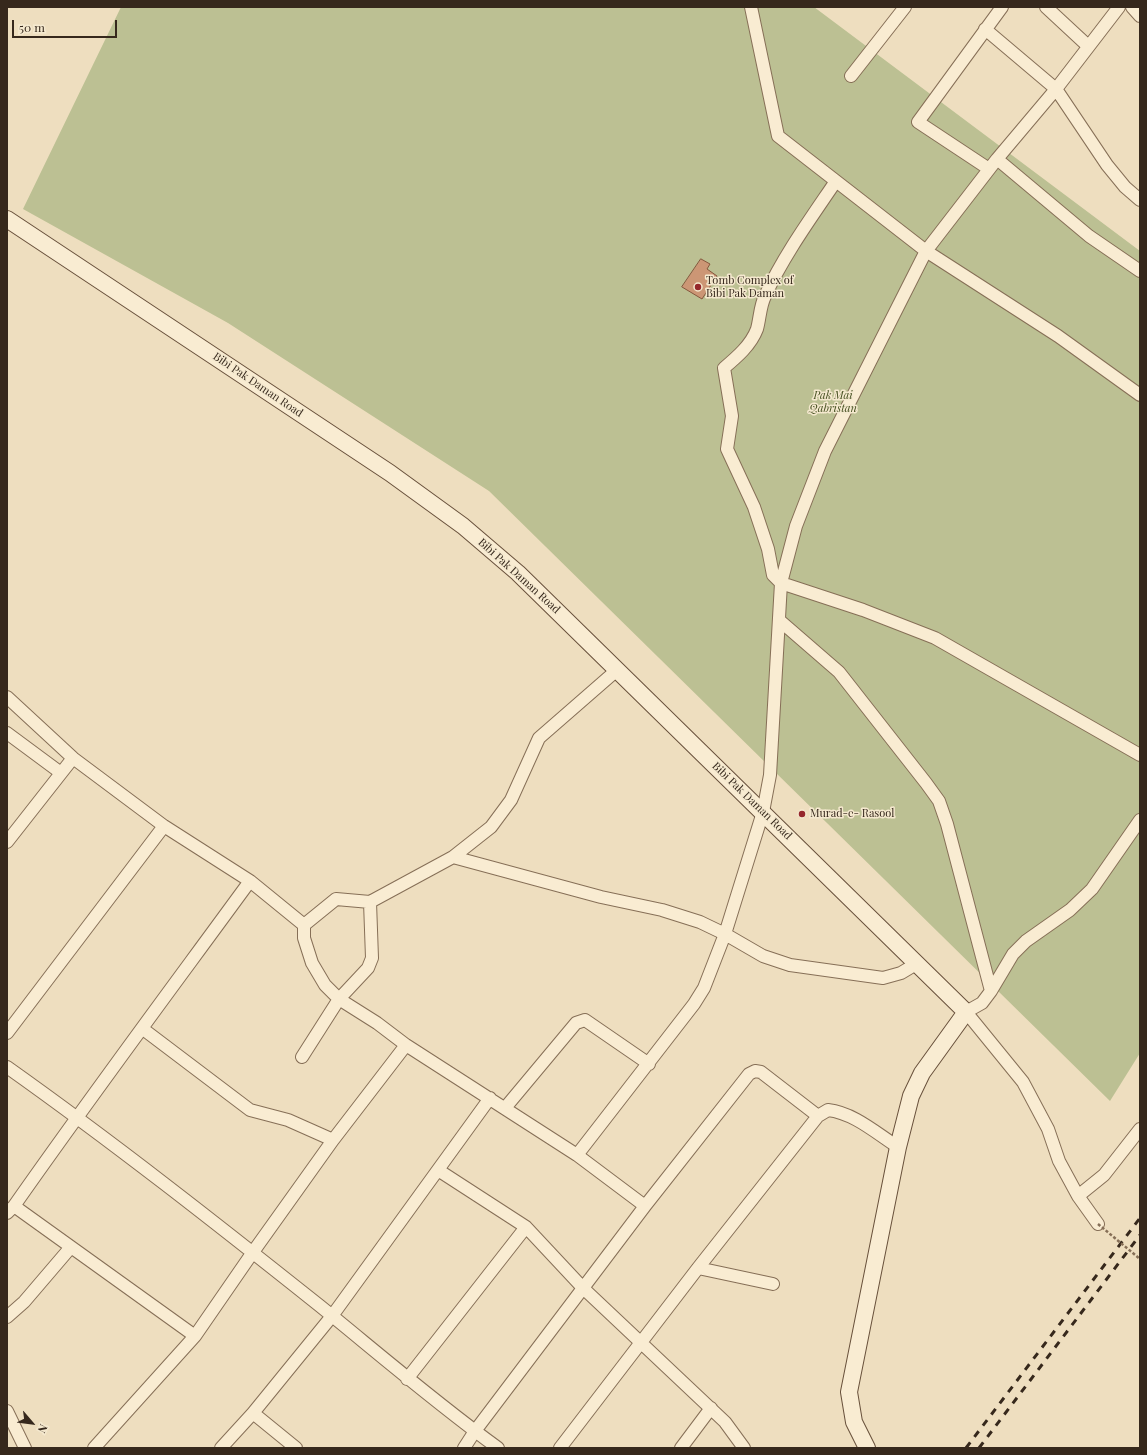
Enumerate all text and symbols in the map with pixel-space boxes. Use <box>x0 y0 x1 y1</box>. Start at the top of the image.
scale bar <box>14 12 119 38</box>
text: 50 m <box>19 19 45 35</box>
place label: Tomb Complex of Bibi Pak Daman <box>706 274 793 300</box>
marker: Tomb Complex of Bibi Pak Daman <box>693 282 703 292</box>
street label: Bibi Pak Daman Road <box>210 350 306 420</box>
park label: Pak Mai Qabristan <box>809 389 857 415</box>
street label: Bibi Pak Daman Road <box>475 536 563 616</box>
street label: Bibi Pak Daman Road <box>709 760 795 842</box>
place label: Murad-e- Rasool <box>810 807 894 821</box>
marker: Murad-e- Rasool <box>797 809 807 819</box>
north arrow <box>12 1403 52 1443</box>
text: N <box>35 1422 52 1436</box>

